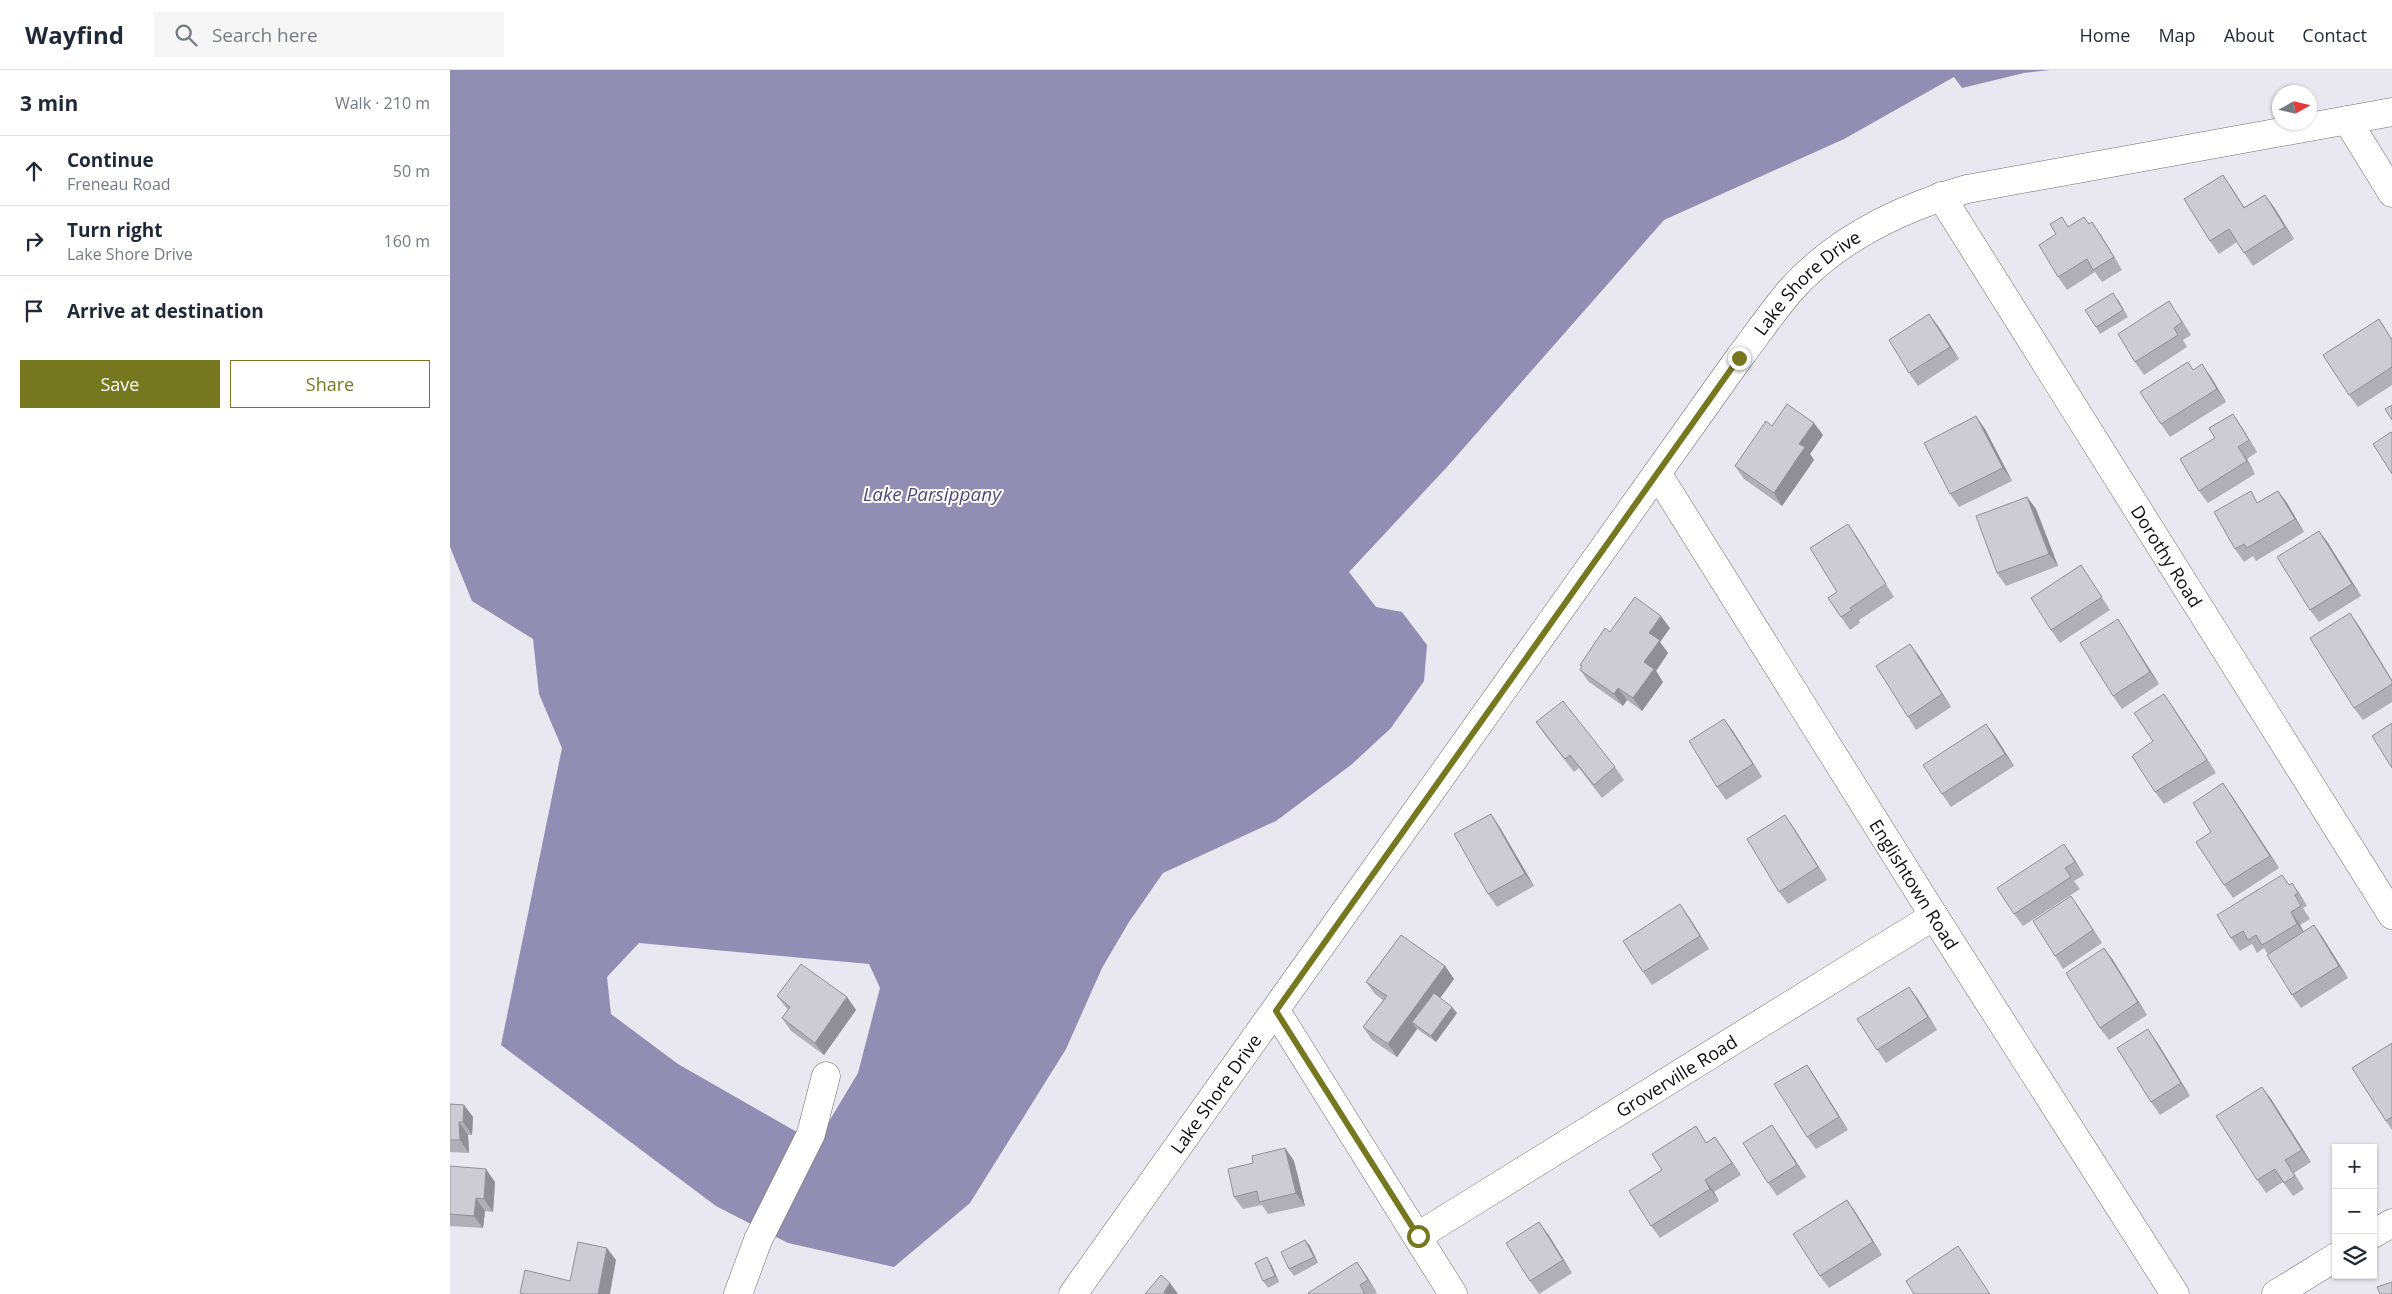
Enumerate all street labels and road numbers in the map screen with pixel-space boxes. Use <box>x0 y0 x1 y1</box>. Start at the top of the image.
street label: Lake Shore Drive <box>1748 225 1865 340</box>
street label: Dorothy Road <box>2126 500 2208 612</box>
street label: Englishtown Road <box>1864 814 1964 954</box>
street label: Lake Shore Drive <box>1165 1029 1266 1158</box>
street label: Groverville Road <box>1611 1029 1741 1122</box>

